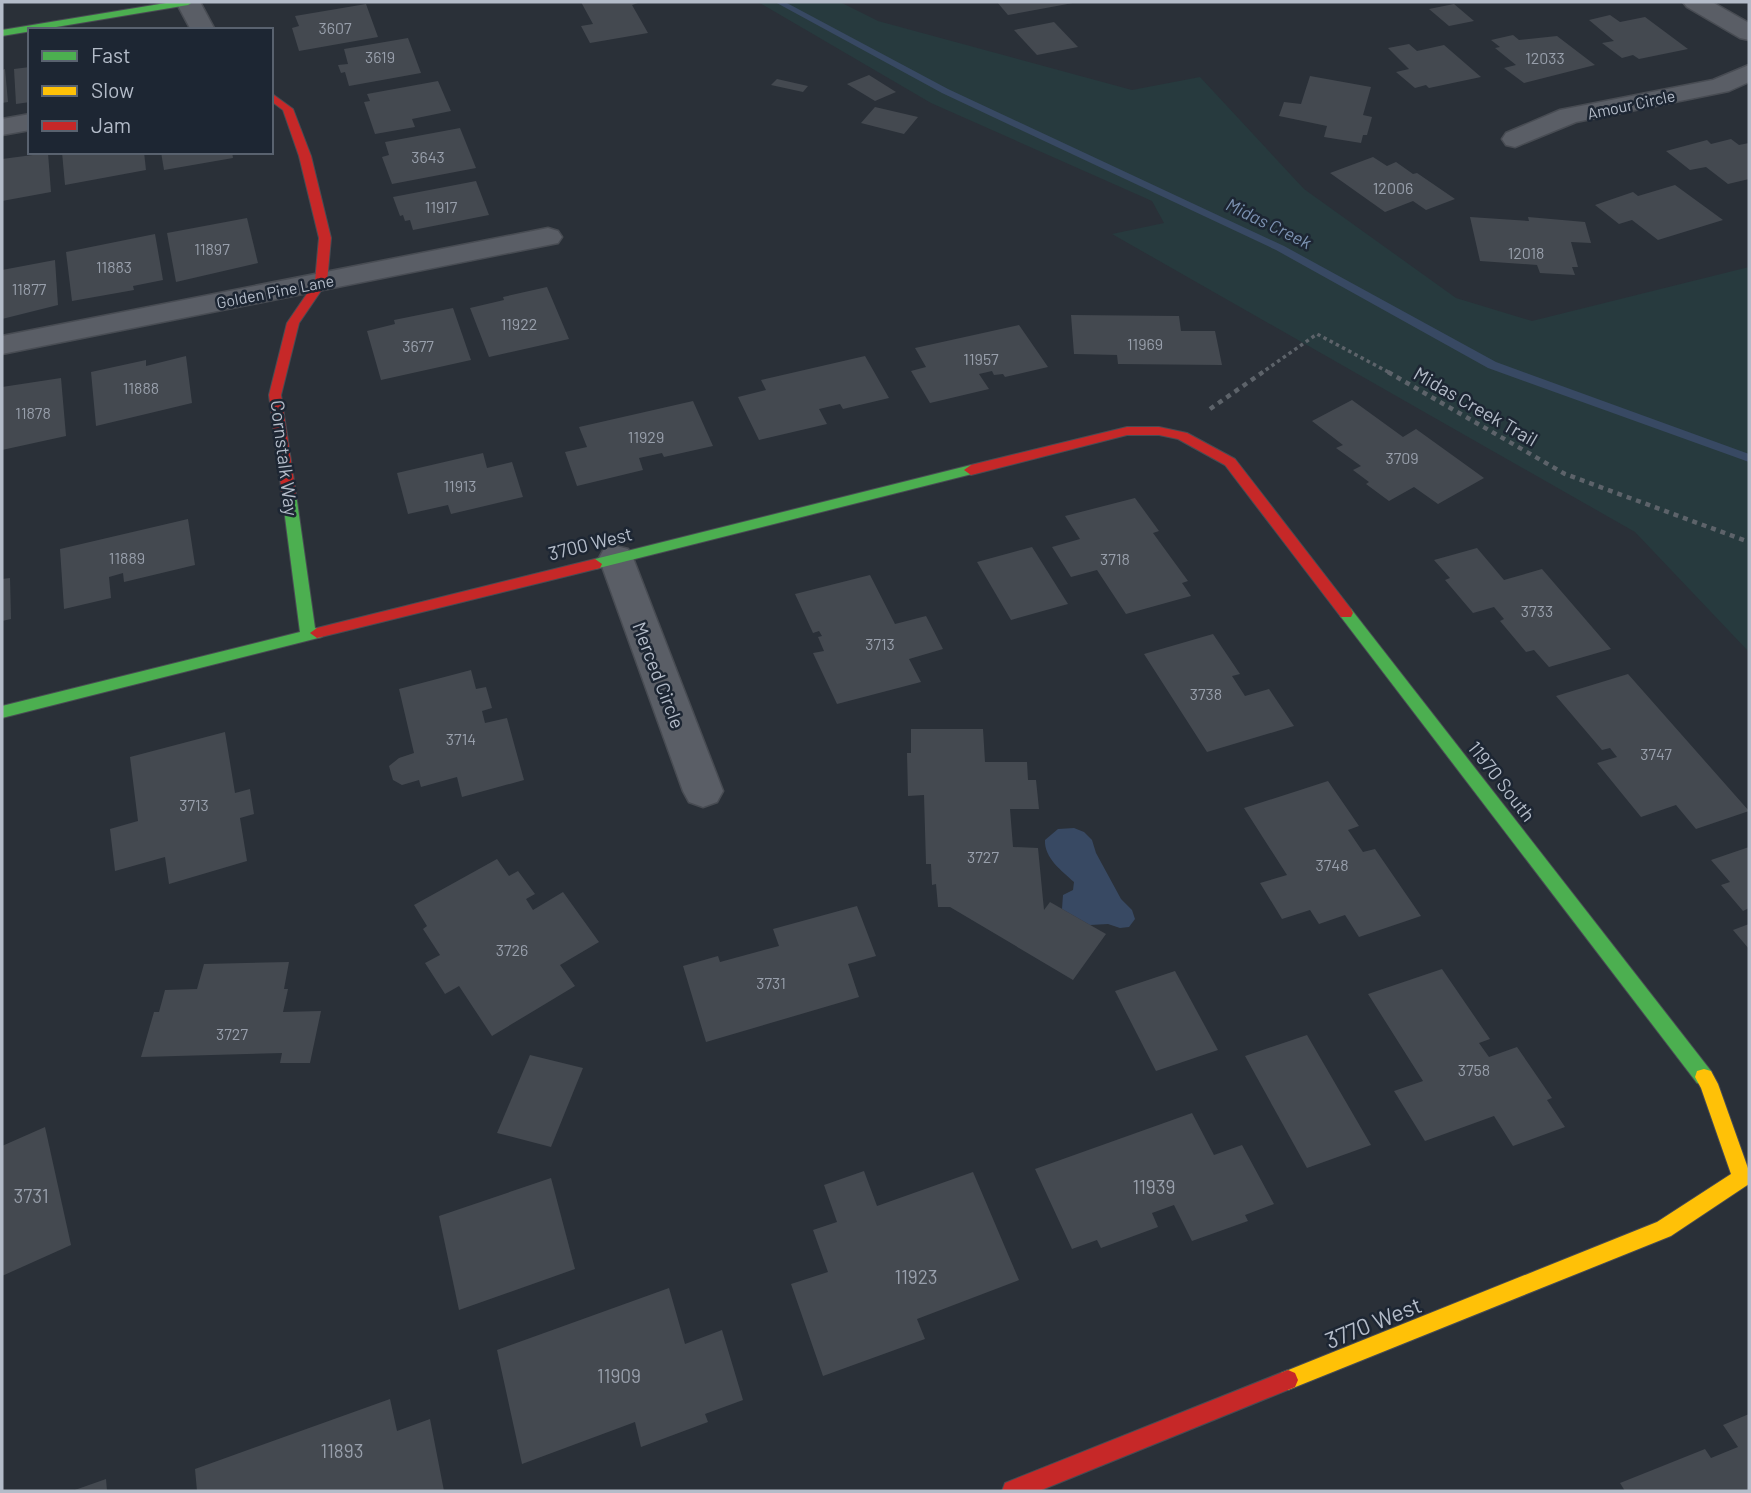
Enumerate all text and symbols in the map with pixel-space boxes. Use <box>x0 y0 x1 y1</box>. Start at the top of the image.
house number: 3607 <box>318 18 352 37</box>
legend <box>28 28 273 154</box>
text: Fast <box>91 42 131 67</box>
house number: 3619 <box>365 47 395 66</box>
house number: 12033 <box>1525 48 1565 67</box>
text: Slow <box>91 77 134 102</box>
street label: Amour Circle <box>1585 85 1677 123</box>
text: Jam <box>91 112 131 137</box>
house number: 3643 <box>411 147 445 166</box>
house number: 12006 <box>1373 178 1413 197</box>
water label: Midas Creek <box>1223 193 1315 253</box>
house number: 11917 <box>425 197 458 216</box>
house number: 11897 <box>194 239 230 258</box>
house number: 12018 <box>1508 243 1544 262</box>
house number: 11883 <box>96 257 132 276</box>
street label: Golden Pine Lane <box>215 270 335 312</box>
house number: 11877 <box>12 279 47 298</box>
house number: 11922 <box>501 314 537 333</box>
house number: 11969 <box>1127 334 1163 353</box>
house number: 3677 <box>402 336 434 355</box>
house number: 11957 <box>963 349 999 368</box>
street label: Midas Creek Trail <box>1410 361 1542 451</box>
house number: 11888 <box>123 378 159 397</box>
street label: Cornstalk Way <box>266 399 304 518</box>
house number: 11878 <box>15 403 51 422</box>
house number: 11929 <box>628 427 664 446</box>
house number: 3709 <box>1385 448 1419 467</box>
house number: 11913 <box>443 476 477 495</box>
street label: 3700 West <box>546 521 634 565</box>
house number: 11889 <box>109 548 145 567</box>
house number: 3718 <box>1100 549 1130 568</box>
house number: 3733 <box>1521 601 1553 620</box>
street label: Merced Circle <box>628 618 690 732</box>
house number: 3713 <box>865 634 895 653</box>
house number: 3738 <box>1190 684 1222 703</box>
house number: 3714 <box>446 729 476 748</box>
street label: 11970 South <box>1464 736 1540 826</box>
house number: 3747 <box>1640 744 1672 763</box>
house number: 3713 <box>179 795 209 814</box>
house number: 3727 <box>967 847 999 866</box>
house number: 3748 <box>1316 855 1348 874</box>
house number: 3726 <box>496 940 528 959</box>
house number: 3731 <box>756 973 786 992</box>
house number: 3727 <box>216 1024 248 1043</box>
house number: 3758 <box>1458 1060 1490 1079</box>
house number: 11939 <box>1133 1175 1175 1198</box>
house number: 3731 <box>13 1184 49 1207</box>
house number: 11923 <box>894 1265 938 1288</box>
street label: 3770 West <box>1321 1290 1425 1354</box>
house number: 11909 <box>597 1364 641 1387</box>
house number: 11893 <box>321 1439 363 1462</box>

